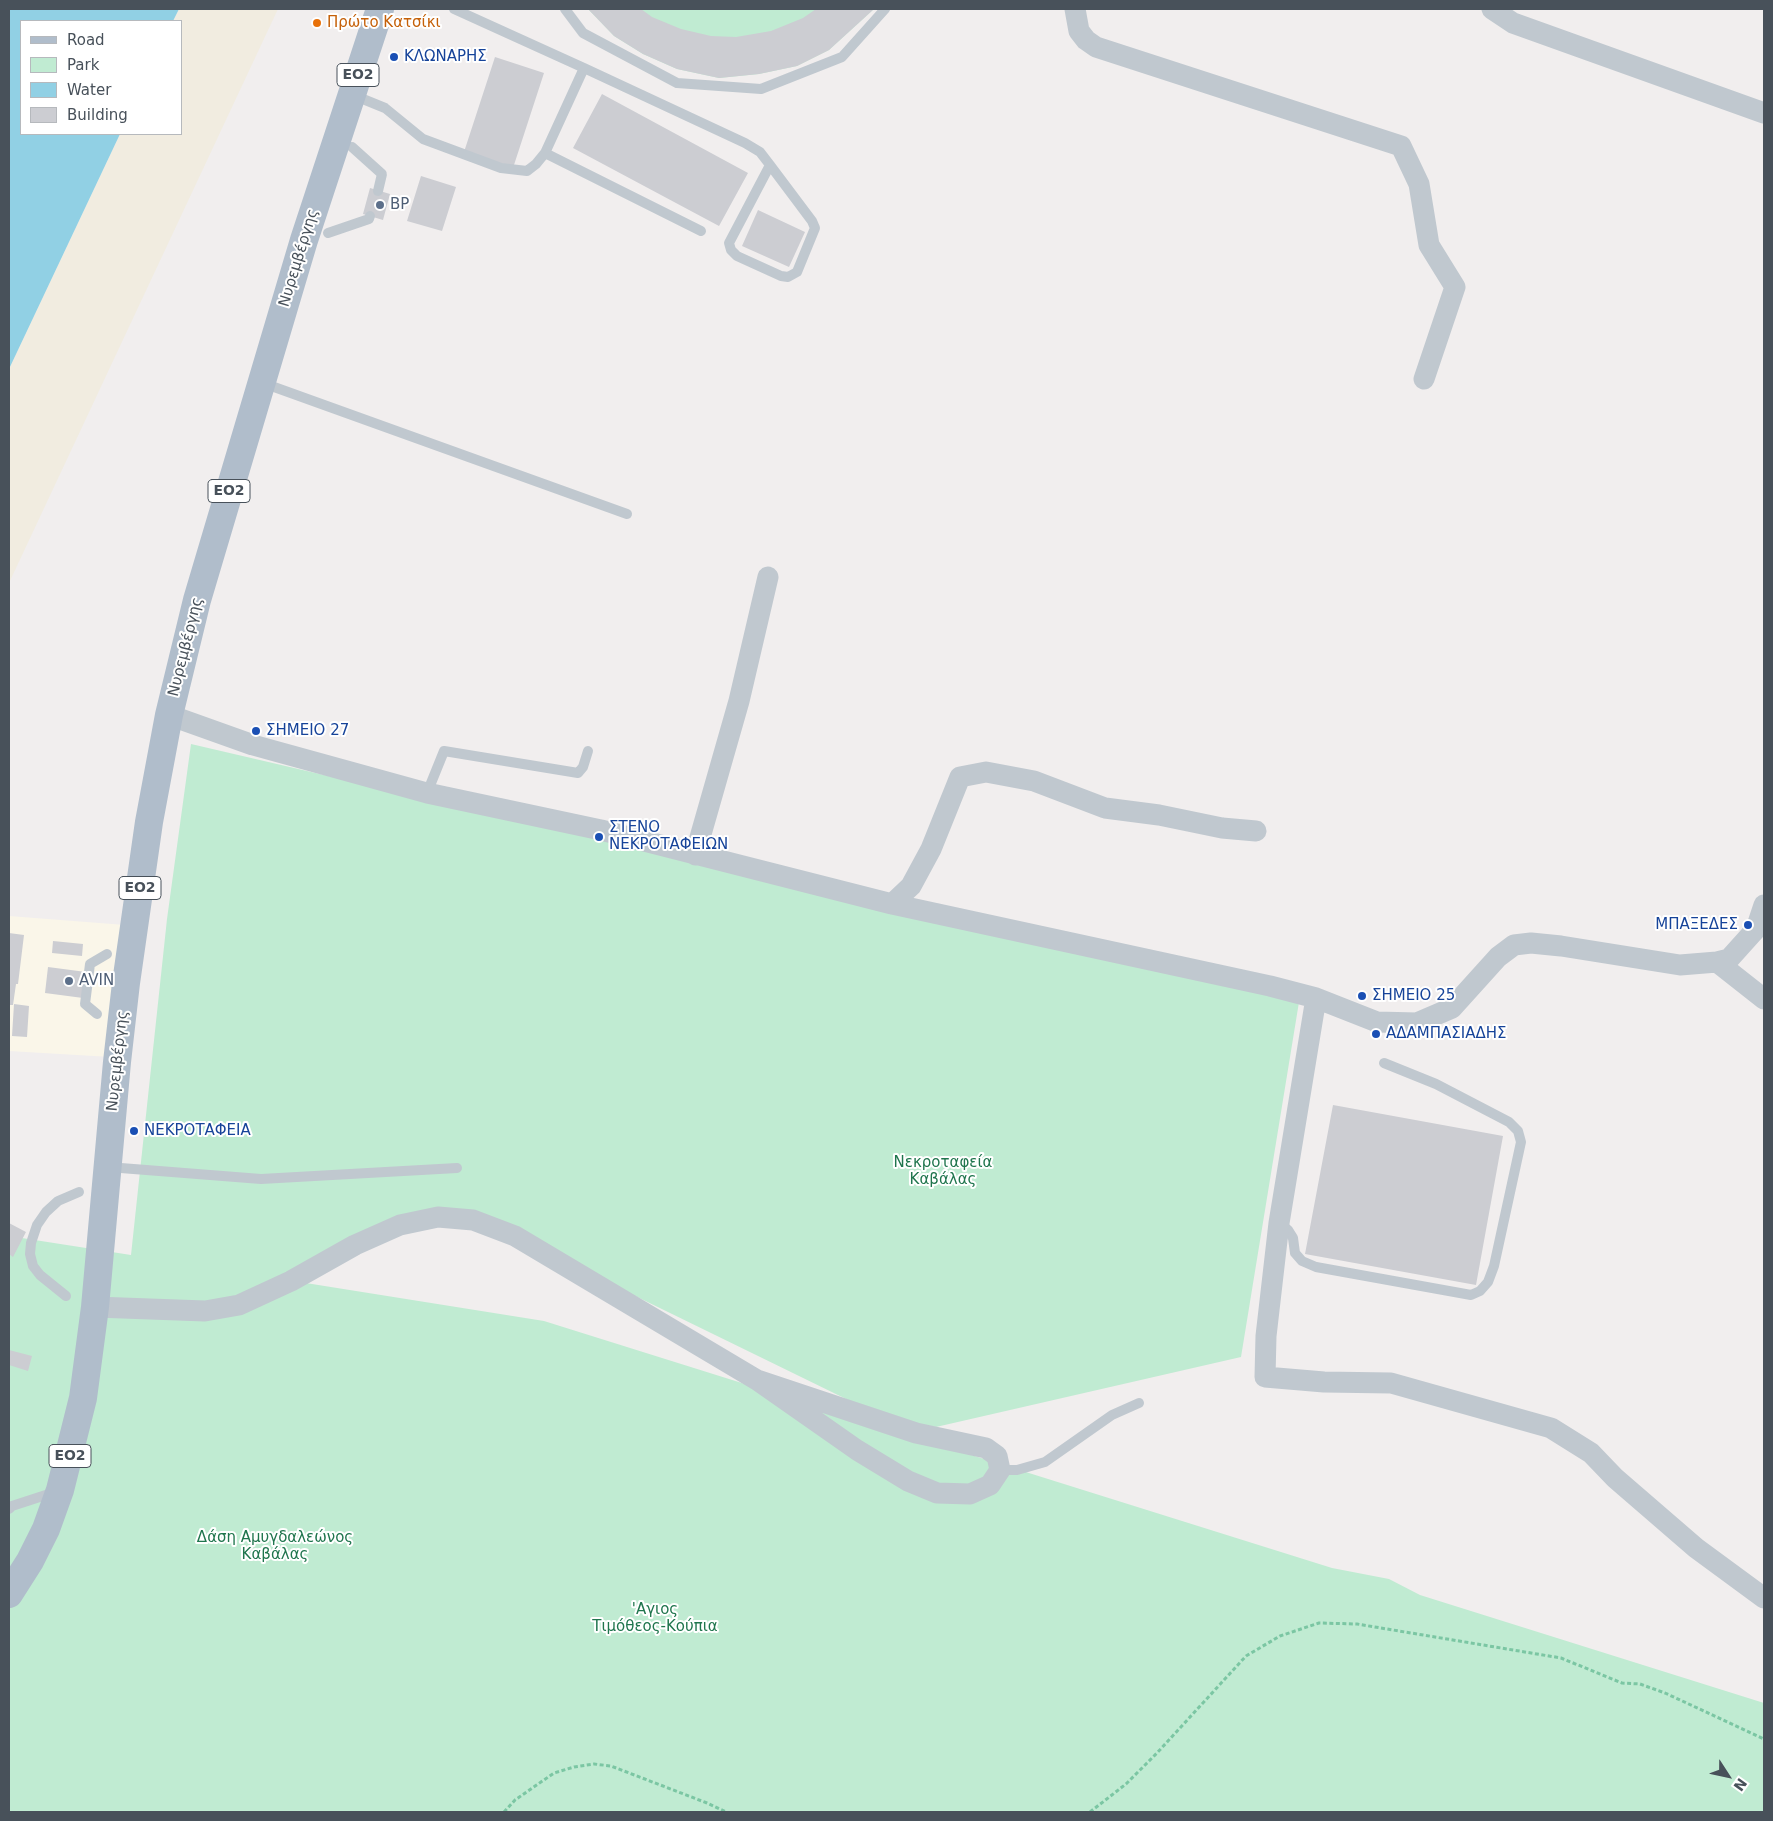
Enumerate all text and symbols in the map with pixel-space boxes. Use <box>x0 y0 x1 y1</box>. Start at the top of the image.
place label: Πρώτο Κατσίκι <box>327 14 441 32</box>
marker: Πρώτο Κατσίκι <box>311 17 323 29</box>
legend <box>20 20 182 135</box>
text: Road <box>67 31 105 49</box>
place label: ΚΛΩΝΑΡΗΣ <box>404 48 487 66</box>
marker: ΚΛΩΝΑΡΗΣ <box>388 51 400 63</box>
text: Park <box>67 56 99 74</box>
road number: ΕΟ2 <box>337 64 379 86</box>
text: Water <box>67 81 111 99</box>
text: Building <box>67 106 128 124</box>
place label: BP <box>390 196 409 214</box>
marker: BP <box>374 199 386 211</box>
street label: Νυρεμβέργης <box>276 207 322 309</box>
road number: ΕΟ2 <box>208 480 250 502</box>
street label: Νυρεμβέργης <box>165 596 207 698</box>
place label: ΣΗΜΕΙΟ 27 <box>266 722 349 740</box>
marker: ΣΗΜΕΙΟ 27 <box>250 725 262 737</box>
place label: ΣΤΕΝΟ ΝΕΚΡΟΤΑΦΕΙΩΝ <box>609 819 728 854</box>
marker: ΣΤΕΝΟ ΝΕΚΡΟΤΑΦΕΙΩΝ <box>593 831 605 843</box>
road number: ΕΟ2 <box>119 876 161 900</box>
place label: ΜΠΑΞΕΔΕΣ <box>1655 916 1738 934</box>
marker: ΜΠΑΞΕΔΕΣ <box>1742 919 1754 931</box>
place label: AVIN <box>79 972 114 990</box>
marker: AVIN <box>63 975 75 987</box>
place label: ΣΗΜΕΙΟ 25 <box>1372 987 1455 1005</box>
marker: ΣΗΜΕΙΟ 25 <box>1356 990 1368 1002</box>
street label: Νυρεμβέργης <box>104 1010 132 1112</box>
place label: ΑΔΑΜΠΑΣΙΑΔΗΣ <box>1386 1025 1506 1043</box>
marker: ΑΔΑΜΠΑΣΙΑΔΗΣ <box>1370 1028 1382 1040</box>
place label: ΝΕΚΡΟΤΑΦΕΙΑ <box>144 1122 251 1140</box>
marker: ΝΕΚΡΟΤΑΦΕΙΑ <box>128 1125 140 1137</box>
park label: Νεκροταφεία Καβάλας <box>894 1154 992 1189</box>
road number: ΕΟ2 <box>49 1444 91 1468</box>
park label: Δάση Αμυγδαλεώνος Καβάλας <box>197 1529 353 1564</box>
park label: 'Αγιος Τιμόθεος-Κούπια <box>592 1601 718 1636</box>
north arrow <box>1703 1751 1753 1801</box>
text: N <box>1730 1775 1750 1794</box>

